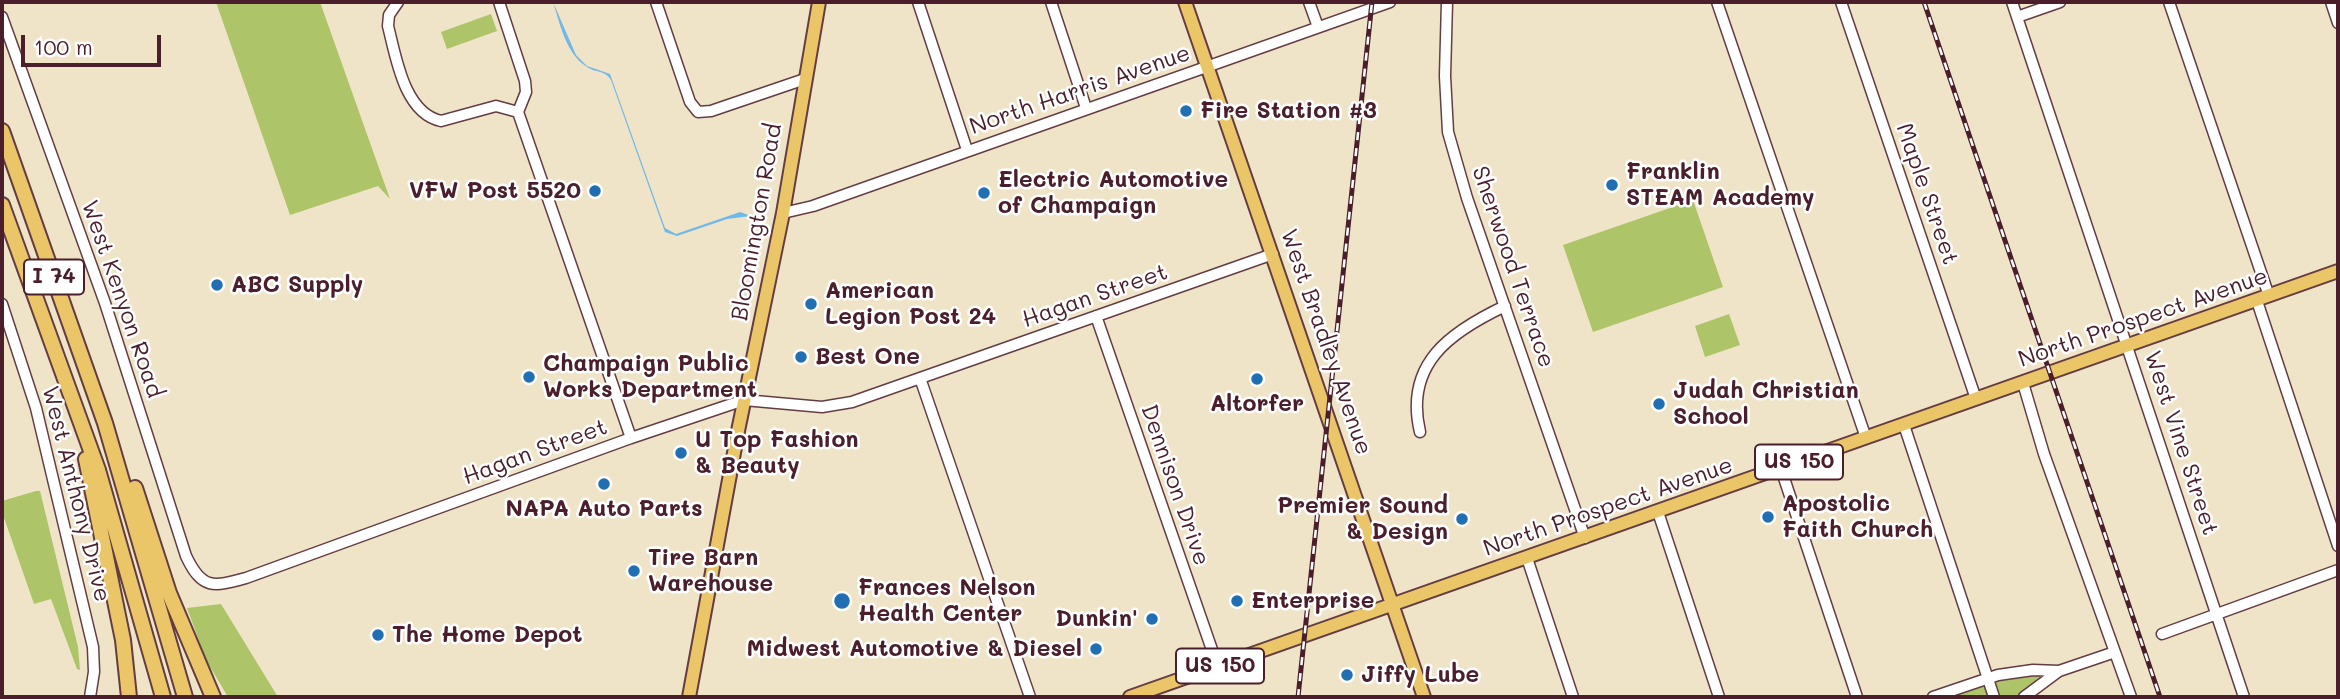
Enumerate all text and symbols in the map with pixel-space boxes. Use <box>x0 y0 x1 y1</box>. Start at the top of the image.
scale bar <box>24 21 164 65</box>
text: 100 m <box>34 33 93 60</box>
street label: North Harris Avenue <box>966 39 1194 141</box>
place label: Fire Station #3 <box>1200 97 1377 125</box>
marker: Fire Station #3 <box>1178 103 1194 119</box>
street label: Maple Street <box>1890 120 1964 268</box>
street label: Bloomington Road <box>726 121 788 323</box>
place label: Franklin STEAM Academy <box>1626 158 1815 212</box>
street label: Sherwood Terrace <box>1466 163 1560 371</box>
place label: Electric Automotive of Champaign <box>998 166 1228 220</box>
place label: VFW Post 5520 <box>409 177 581 205</box>
marker: Franklin STEAM Academy <box>1604 177 1620 193</box>
marker: VFW Post 5520 <box>587 183 603 199</box>
marker: Electric Automotive of Champaign <box>976 185 992 201</box>
street label: West Kenyon Road <box>75 197 169 401</box>
street label: West Bradley Avenue <box>1274 226 1378 458</box>
street label: Hagan Street <box>1019 258 1171 334</box>
road number: I 74 <box>24 260 84 294</box>
street label: North Prospect Avenue <box>2015 262 2271 374</box>
place label: ABC Supply <box>231 271 363 299</box>
marker: ABC Supply <box>209 277 225 293</box>
place label: American Legion Post 24 <box>825 277 996 331</box>
marker: American Legion Post 24 <box>803 296 819 312</box>
place label: Best One <box>815 343 920 371</box>
street label: West Vine Street <box>2138 347 2224 539</box>
marker: Best One <box>793 349 809 365</box>
place label: Champaign Public Works Department <box>543 350 757 404</box>
marker: Champaign Public Works Department <box>521 369 537 385</box>
marker: Altorfer <box>1249 371 1265 387</box>
place label: Judah Christian School <box>1673 377 1859 431</box>
street label: West Anthony Drive <box>36 383 116 605</box>
place label: Altorfer <box>1210 390 1304 418</box>
marker: Judah Christian School <box>1651 396 1667 412</box>
street label: Dennison Drive <box>1135 401 1215 569</box>
street label: Hagan Street <box>459 413 611 491</box>
place label: U Top Fashion & Beauty <box>695 426 859 480</box>
road number: US 150 <box>1755 444 1843 480</box>
marker: U Top Fashion & Beauty <box>673 445 689 461</box>
street label: North Prospect Avenue <box>1480 451 1736 563</box>
marker: NAPA Auto Parts <box>596 476 612 492</box>
place label: Apostolic Faith Church <box>1782 490 1933 544</box>
place label: Premier Sound & Design <box>1277 492 1448 546</box>
place label: NAPA Auto Parts <box>506 495 702 523</box>
marker: Apostolic Faith Church <box>1760 509 1776 525</box>
marker: Premier Sound & Design <box>1454 511 1470 527</box>
place label: Tire Barn Warehouse <box>648 544 773 598</box>
marker: Tire Barn Warehouse <box>626 563 642 579</box>
place label: Frances Nelson Health Center <box>858 574 1036 628</box>
place label: Enterprise <box>1251 587 1374 615</box>
marker: Frances Nelson Health Center <box>832 591 852 611</box>
marker: Enterprise <box>1229 593 1245 609</box>
place label: Dunkin' <box>1056 605 1138 633</box>
marker: Dunkin' <box>1144 611 1160 627</box>
place label: The Home Depot <box>392 621 583 649</box>
marker: The Home Depot <box>370 627 386 643</box>
place label: Midwest Automotive & Diesel <box>747 635 1082 663</box>
marker: Midwest Automotive & Diesel <box>1088 641 1104 657</box>
road number: US 150 <box>1176 648 1264 684</box>
place label: Jiffy Lube <box>1361 661 1479 689</box>
marker: Jiffy Lube <box>1339 667 1355 683</box>

